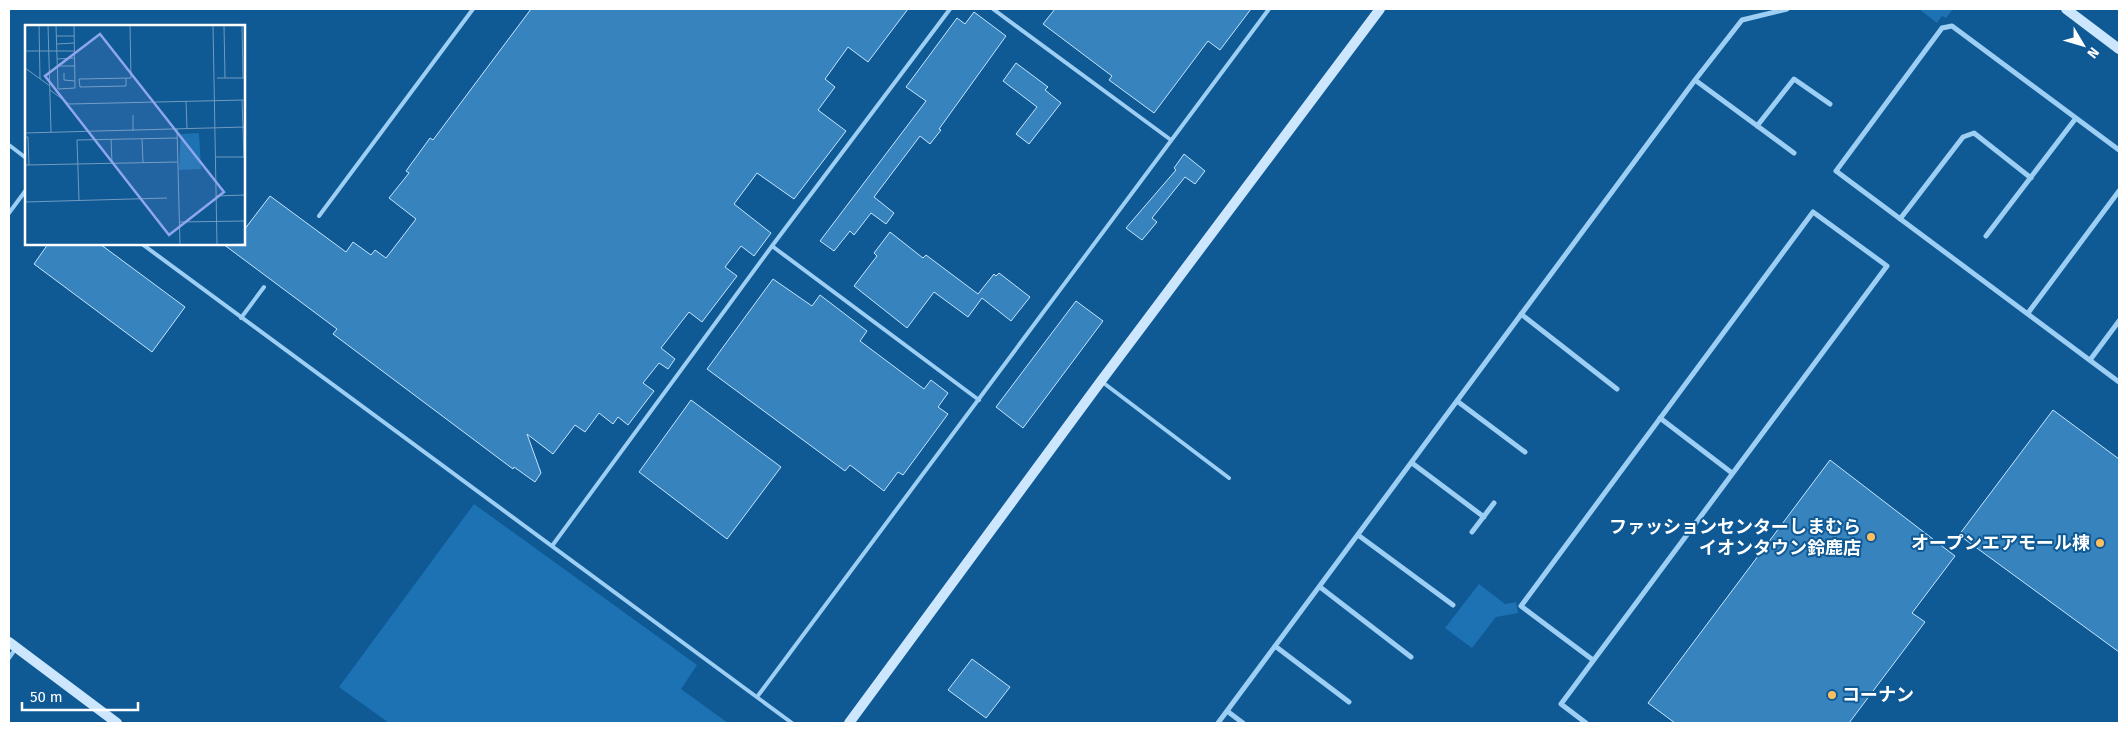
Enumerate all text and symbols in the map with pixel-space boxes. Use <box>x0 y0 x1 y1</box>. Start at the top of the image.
north arrow <box>2058 20 2108 70</box>
inset map <box>25 25 245 245</box>
text: N <box>2083 44 2102 62</box>
place label: ファッションセンターしまむら イオンタウン鈴鹿店 <box>1609 516 1861 559</box>
marker: ファッションセンターしまむら イオンタウン鈴鹿店 <box>1865 531 1877 543</box>
place label: オープンエアモール棟 <box>1911 532 2090 554</box>
marker: オープンエアモール棟 <box>2094 537 2106 549</box>
scale bar <box>22 680 139 712</box>
place label: コーナン <box>1842 684 1914 706</box>
text: 50 m <box>30 688 63 706</box>
marker: コーナン <box>1826 689 1838 701</box>

